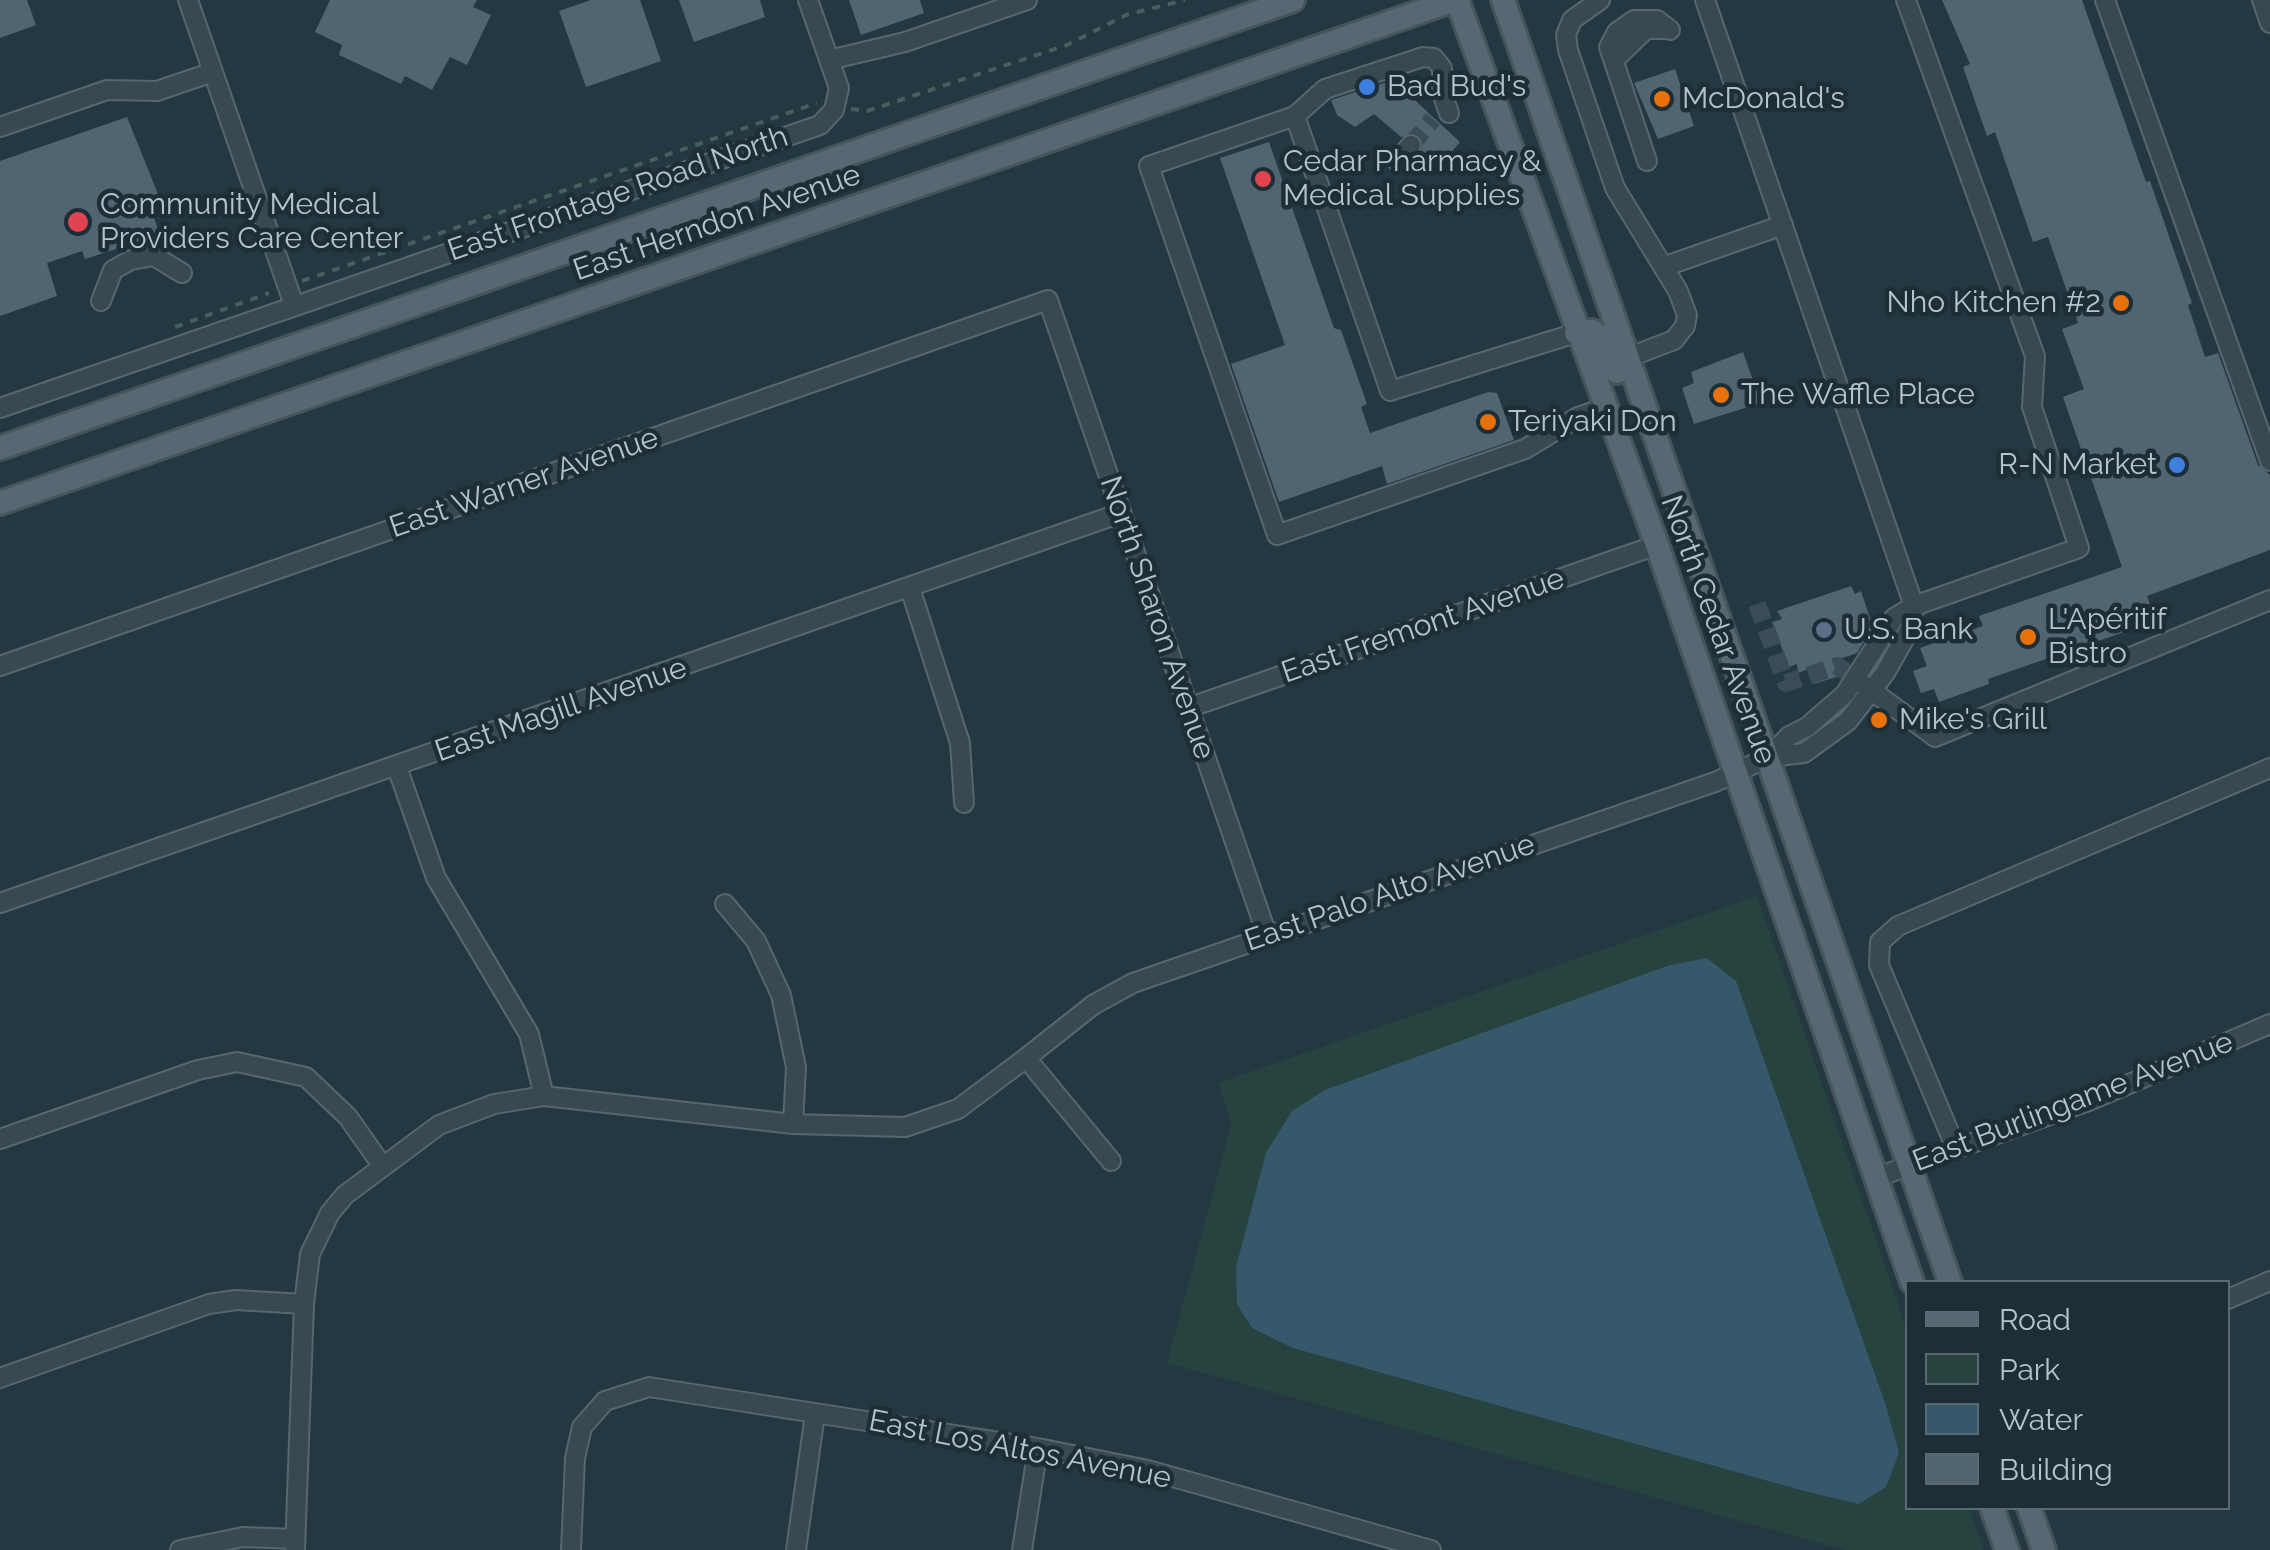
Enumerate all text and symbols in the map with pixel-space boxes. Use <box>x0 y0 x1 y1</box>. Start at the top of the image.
place label: Bad Bud's <box>1387 69 1526 105</box>
marker: Bad Bud's <box>1356 76 1378 98</box>
place label: McDonald's <box>1682 81 1845 117</box>
marker: McDonald's <box>1651 88 1673 110</box>
street label: East Frontage Road North <box>443 119 793 269</box>
place label: Cedar Pharmacy & Medical Supplies <box>1283 144 1541 214</box>
street label: East Herndon Avenue <box>569 157 865 289</box>
marker: Cedar Pharmacy & Medical Supplies <box>1252 168 1274 190</box>
place label: Community Medical Providers Care Center <box>100 187 403 258</box>
marker: Community Medical Providers Care Center <box>65 209 91 235</box>
place label: Nho Kitchen #2 <box>1886 285 2101 321</box>
marker: Nho Kitchen #2 <box>2110 292 2132 314</box>
place label: The Waffle Place <box>1741 377 1975 413</box>
marker: The Waffle Place <box>1710 384 1732 406</box>
place label: Teriyaki Don <box>1508 404 1677 440</box>
marker: Teriyaki Don <box>1477 411 1499 433</box>
street label: East Warner Avenue <box>385 420 663 546</box>
place label: R-N Market <box>1998 447 2157 483</box>
marker: R-N Market <box>2166 454 2188 476</box>
street label: North Sharon Avenue <box>1092 472 1222 764</box>
street label: North Cedar Avenue <box>1653 491 1783 769</box>
street label: East Fremont Avenue <box>1277 561 1569 691</box>
place label: L'Apéritif Bistro <box>2048 602 2166 672</box>
place label: U.S. Bank <box>1844 612 1973 648</box>
marker: U.S. Bank <box>1813 619 1835 641</box>
marker: L'Apéritif Bistro <box>2017 626 2039 648</box>
street label: East Magill Avenue <box>431 650 691 770</box>
place label: Mike's Grill <box>1899 702 2047 738</box>
marker: Mike's Grill <box>1868 709 1890 731</box>
street label: East Palo Alto Avenue <box>1240 826 1540 960</box>
street label: East Burlingame Avenue <box>1908 1024 2238 1180</box>
legend <box>1905 1280 2230 1510</box>
text: Road <box>1999 1302 2071 1337</box>
text: Park <box>1999 1352 2060 1387</box>
text: Water <box>1999 1402 2083 1437</box>
street label: East Los Altos Avenue <box>866 1403 1174 1497</box>
text: Building <box>1999 1452 2113 1487</box>

